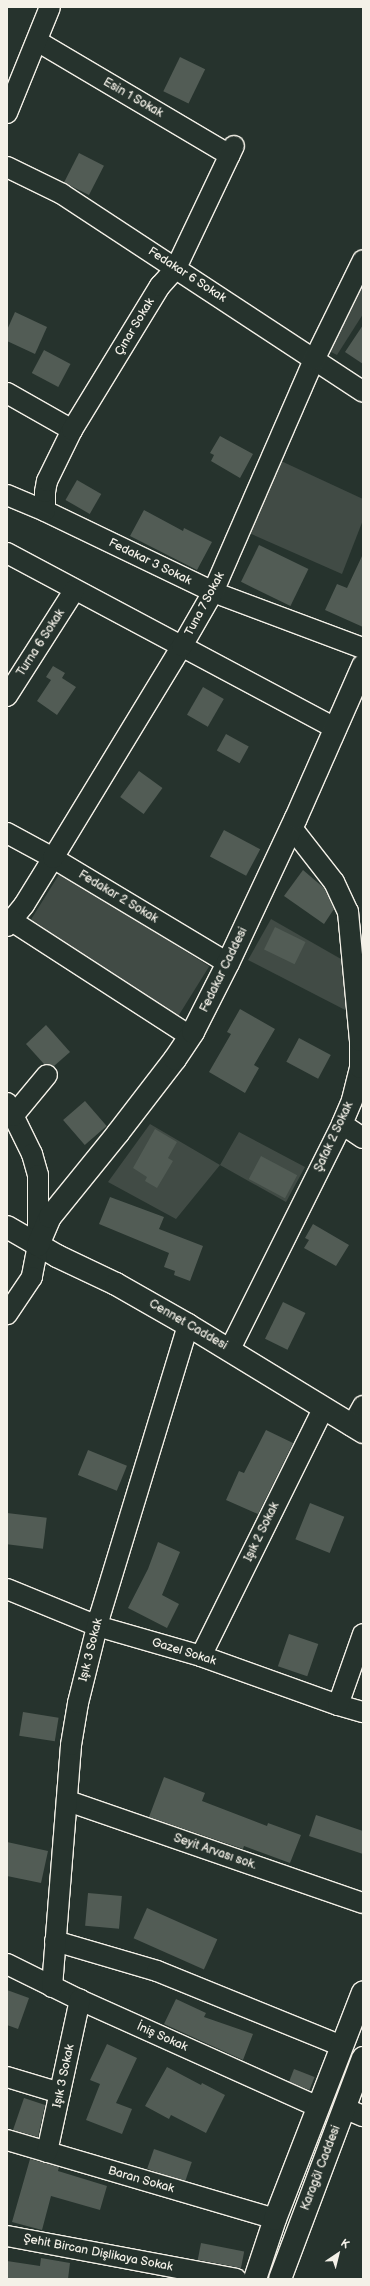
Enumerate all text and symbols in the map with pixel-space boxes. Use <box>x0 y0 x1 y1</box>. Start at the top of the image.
street label: Esin 1 Sokak <box>100 75 166 121</box>
street label: Fedakar 6 Sokak <box>145 244 229 306</box>
street label: Çınar Sokak <box>112 295 158 359</box>
street label: Fedakar 3 Sokak <box>106 536 194 588</box>
street label: Tuna 7 Sokak <box>182 569 228 639</box>
street label: Turna 6 Sokak <box>14 607 68 679</box>
street label: Fedakar 2 Sokak <box>76 868 160 926</box>
street label: Fedakar Caddesi <box>197 925 251 1015</box>
street label: Şafak 2 Sokak <box>311 1100 357 1174</box>
street label: Cennet Caddesi <box>146 1297 230 1353</box>
street label: Işık 2 Sokak <box>241 1500 283 1564</box>
street label: Işık 3 Sokak <box>76 1617 106 1683</box>
street label: Gazel Sokak <box>150 1635 218 1669</box>
street label: Seyit Arvası sok. <box>172 1831 258 1873</box>
street label: İniş Sokak <box>134 2019 190 2055</box>
street label: Işık 3 Sokak <box>50 2043 78 2109</box>
street label: Karagöl Caddesi <box>298 2123 344 2213</box>
street label: Baran Sokak <box>106 2164 176 2196</box>
street label: Şehit Bircan Dişlikaya Sokak <box>22 2231 174 2275</box>
north arrow <box>318 2234 358 2274</box>
text: K <box>338 2236 352 2251</box>

